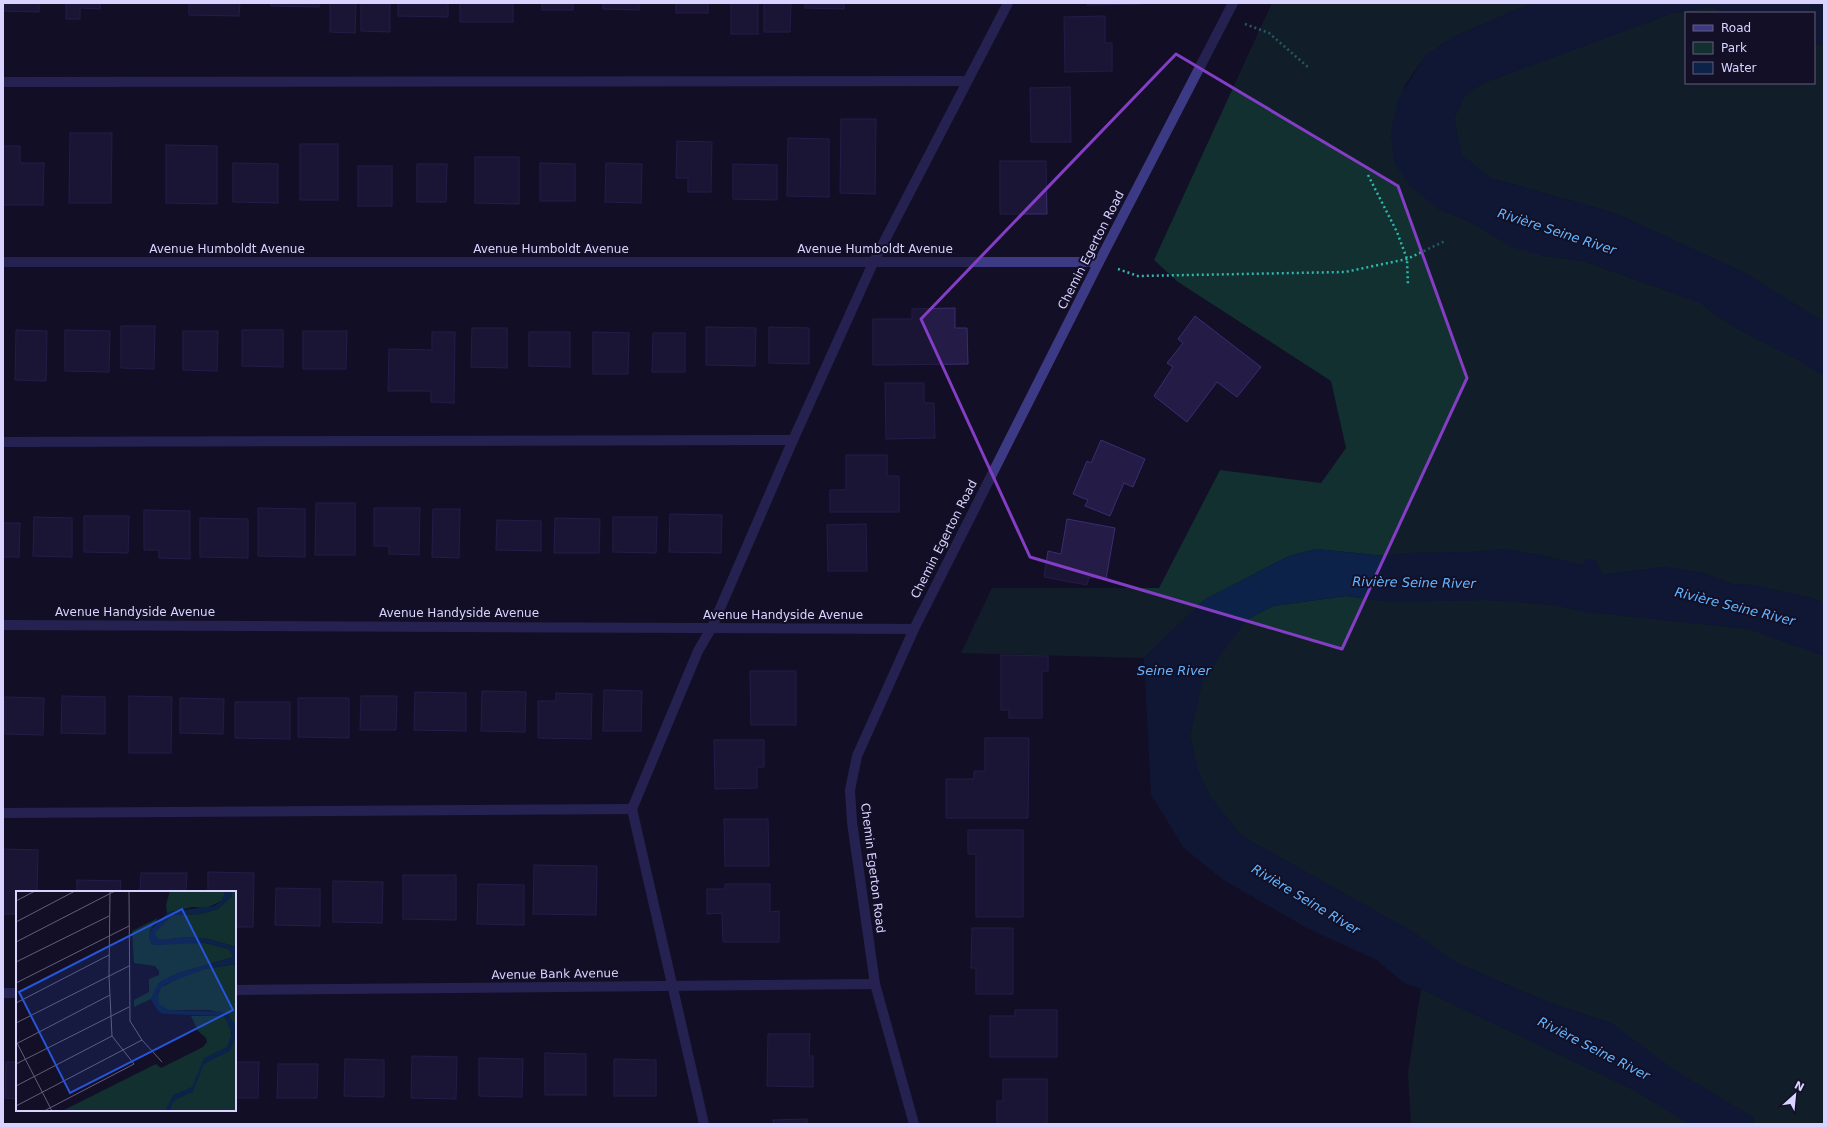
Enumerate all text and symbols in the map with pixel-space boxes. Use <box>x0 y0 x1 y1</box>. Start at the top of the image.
legend <box>1685 12 1815 84</box>
text: Road <box>1721 21 1751 35</box>
text: Park <box>1721 41 1747 55</box>
text: Water <box>1721 61 1757 75</box>
street label: Chemin Egerton Road <box>1055 189 1127 311</box>
water label: Rivière Seine River <box>1496 205 1619 258</box>
street label: Avenue Humboldt Avenue <box>149 242 305 256</box>
street label: Avenue Humboldt Avenue <box>473 242 629 256</box>
street label: Avenue Humboldt Avenue <box>797 242 953 256</box>
street label: Chemin Egerton Road <box>908 478 980 600</box>
water label: Rivière Seine River <box>1352 574 1477 591</box>
water label: Rivière Seine River <box>1673 584 1798 629</box>
street label: Avenue Handyside Avenue <box>55 605 215 619</box>
street label: Avenue Handyside Avenue <box>379 606 539 620</box>
street label: Avenue Handyside Avenue <box>703 608 863 622</box>
water label: Seine River <box>1137 663 1213 678</box>
street label: Chemin Egerton Road <box>858 802 888 934</box>
water label: Rivière Seine River <box>1249 861 1364 938</box>
inset map <box>16 891 236 1111</box>
street label: Avenue Bank Avenue <box>491 966 619 982</box>
water label: Rivière Seine River <box>1535 1014 1654 1084</box>
north arrow <box>1775 1075 1815 1115</box>
text: N <box>1792 1079 1806 1094</box>

